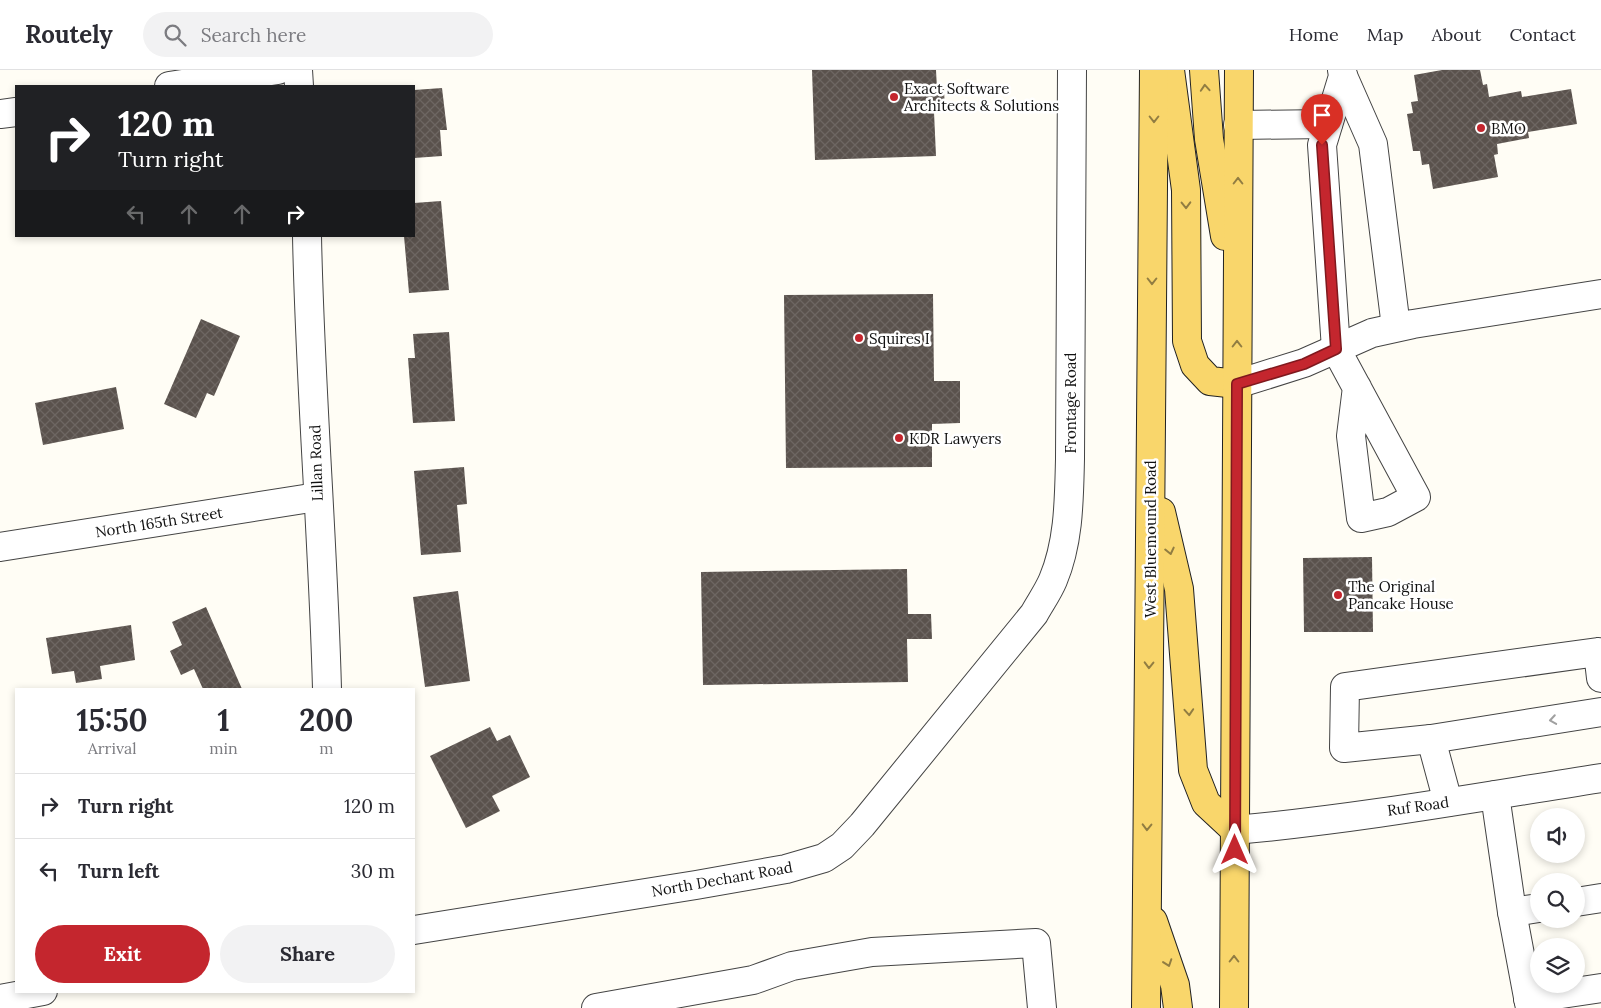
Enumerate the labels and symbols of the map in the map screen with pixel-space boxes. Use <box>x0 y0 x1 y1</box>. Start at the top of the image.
place label: Exact Software Architects & Solutions <box>903 79 1059 115</box>
one-way arrow <box>1200 83 1211 91</box>
marker: Exact Software Architects & Solutions <box>888 91 900 103</box>
pin <box>1301 94 1343 145</box>
one-way arrow <box>1149 115 1159 123</box>
place label: BMO <box>1491 119 1526 138</box>
marker: BMO <box>1475 122 1487 134</box>
one-way arrow <box>1233 177 1243 185</box>
one-way arrow <box>1181 202 1191 209</box>
one-way arrow <box>1147 277 1158 285</box>
place label: Squires I <box>869 329 930 348</box>
marker: Squires I <box>853 332 865 344</box>
one-way arrow <box>1232 340 1242 348</box>
street label: Frontage Road <box>1061 353 1080 453</box>
street label: Lillan Road <box>305 424 327 502</box>
place label: KDR Lawyers <box>909 429 1002 448</box>
marker: KDR Lawyers <box>893 432 905 444</box>
street label: West Bluemound Road <box>1141 460 1160 618</box>
street label: North 165th Street <box>94 503 224 541</box>
one-way arrow <box>1164 547 1175 556</box>
place label: The Original Pancake House <box>1348 577 1454 613</box>
marker: The Original Pancake House <box>1332 589 1344 601</box>
one-way arrow <box>1144 662 1154 669</box>
one-way arrow <box>1183 708 1194 716</box>
one-way arrow <box>1549 714 1557 724</box>
street label: Ruf Road <box>1386 792 1450 820</box>
position arrow <box>1208 823 1260 875</box>
one-way arrow <box>1142 824 1152 831</box>
street label: North Dechant Road <box>650 857 794 901</box>
one-way arrow <box>1229 955 1239 963</box>
one-way arrow <box>1162 958 1172 967</box>

